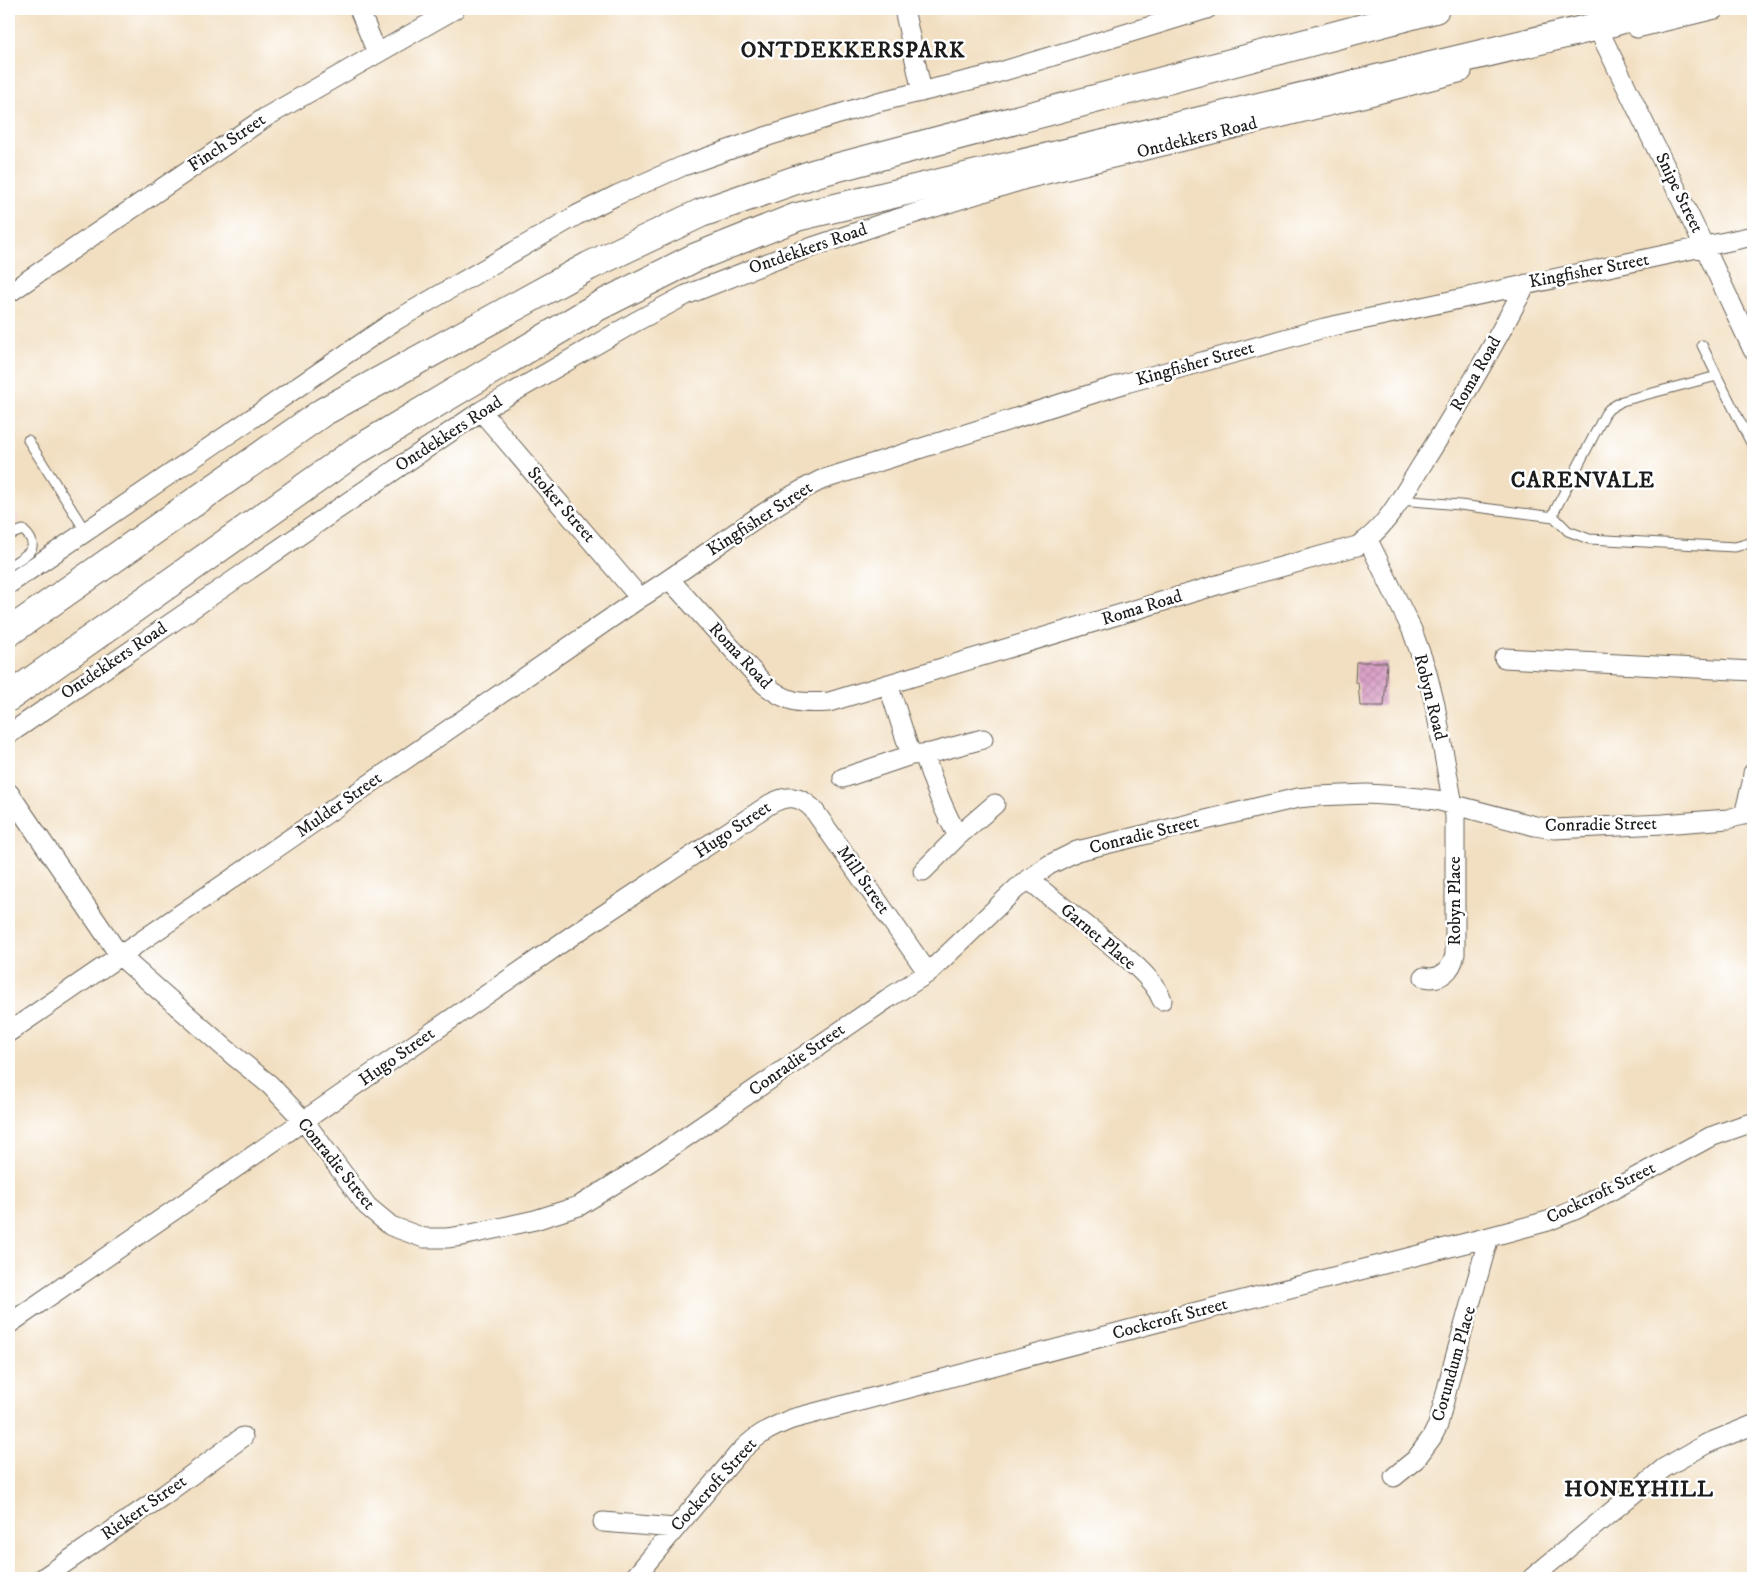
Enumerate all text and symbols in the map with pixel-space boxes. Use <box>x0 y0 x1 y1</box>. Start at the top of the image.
district label: ONTDEKKERSPARK <box>741 37 965 64</box>
street label: Finch Street <box>184 109 270 177</box>
street label: Ontdekkers Road <box>1135 112 1259 164</box>
street label: Snipe Street <box>1650 149 1708 237</box>
street label: Ontdekkers Road <box>746 219 870 279</box>
street label: Kingfisher Street <box>1527 249 1651 293</box>
street label: Roma Road <box>1446 333 1506 415</box>
street label: Kingfisher Street <box>1134 337 1257 391</box>
street label: Ontdekkers Road <box>391 391 507 477</box>
street label: Stoker Street <box>522 463 600 548</box>
district label: CARENVALE <box>1511 467 1655 494</box>
street label: Kingfisher Street <box>703 477 817 561</box>
street label: Roma Road <box>1099 585 1185 631</box>
street label: Ontdekkers Road <box>57 617 171 705</box>
street label: Roma Road <box>704 618 776 694</box>
street label: Robyn Road <box>1409 652 1451 742</box>
street label: Mulder Street <box>292 767 386 843</box>
street label: Hugo Street <box>691 796 776 864</box>
street label: Conradie Street <box>1087 811 1201 859</box>
street label: Conradie Street <box>1545 813 1657 837</box>
street label: Mill Street <box>832 842 895 919</box>
street label: Robyn Place <box>1444 856 1466 946</box>
street label: Garnet Place <box>1056 899 1140 975</box>
street label: Conradie Street <box>745 1019 849 1101</box>
street label: Hugo Street <box>355 1023 439 1091</box>
street label: Conradie Street <box>292 1114 380 1215</box>
street label: Cockcroft Street <box>1543 1157 1659 1229</box>
street label: Cockcroft Street <box>1110 1293 1230 1345</box>
street label: Corundum Place <box>1427 1304 1481 1424</box>
street label: Cockcroft Street <box>666 1434 762 1536</box>
street label: Riekert Street <box>97 1470 191 1545</box>
district label: HONEYHILL <box>1564 1476 1714 1503</box>

